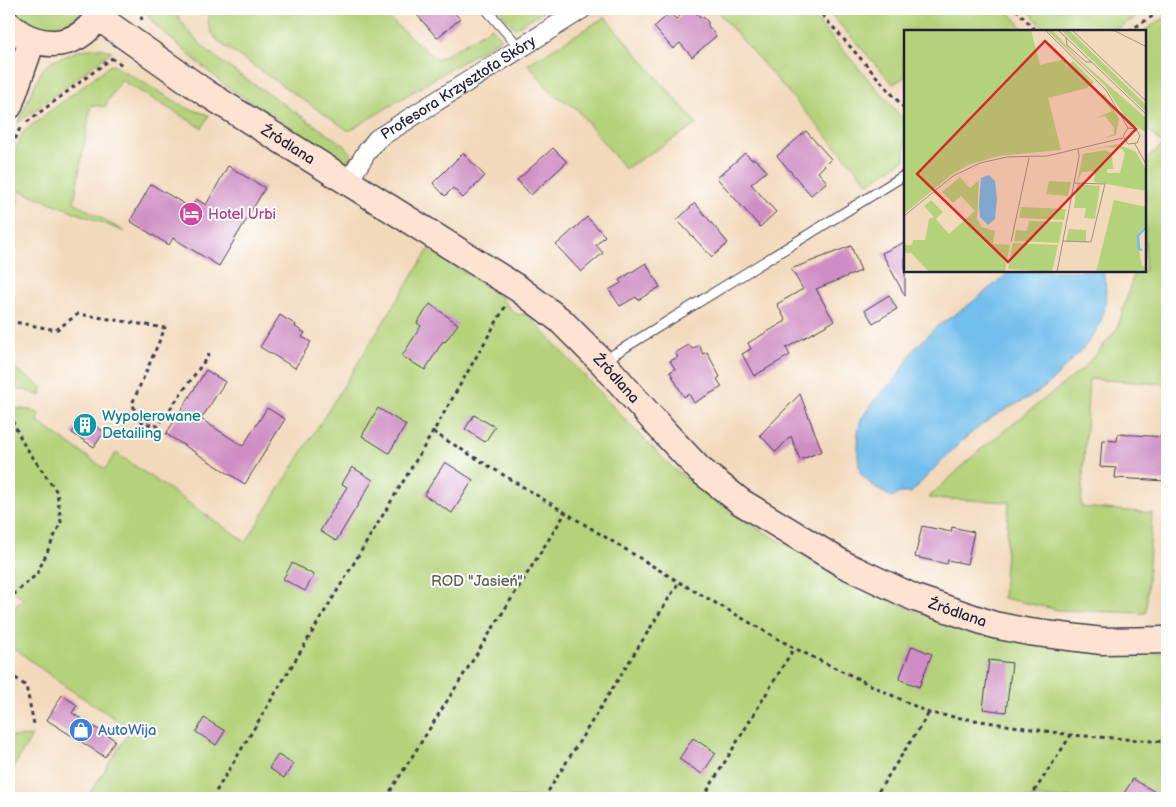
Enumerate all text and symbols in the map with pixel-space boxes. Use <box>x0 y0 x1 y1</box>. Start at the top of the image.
inset map <box>904 30 1146 272</box>
street label: Profesora Krzysztofa Skóry <box>377 32 540 144</box>
street label: Źródlana <box>256 120 318 169</box>
hotel icon: Hotel Urbi <box>178 201 204 227</box>
place label: Hotel Urbi <box>208 205 276 224</box>
street label: Źródlana <box>588 349 643 407</box>
place label: Wypolerowane Detailing <box>102 407 201 443</box>
building icon: Wypolerowane Detailing <box>72 412 98 438</box>
park label: ROD "Jasień" <box>431 572 523 591</box>
street label: Źródlana <box>925 594 989 632</box>
shop icon: AutoWija <box>68 717 94 743</box>
place label: AutoWija <box>98 721 157 740</box>

